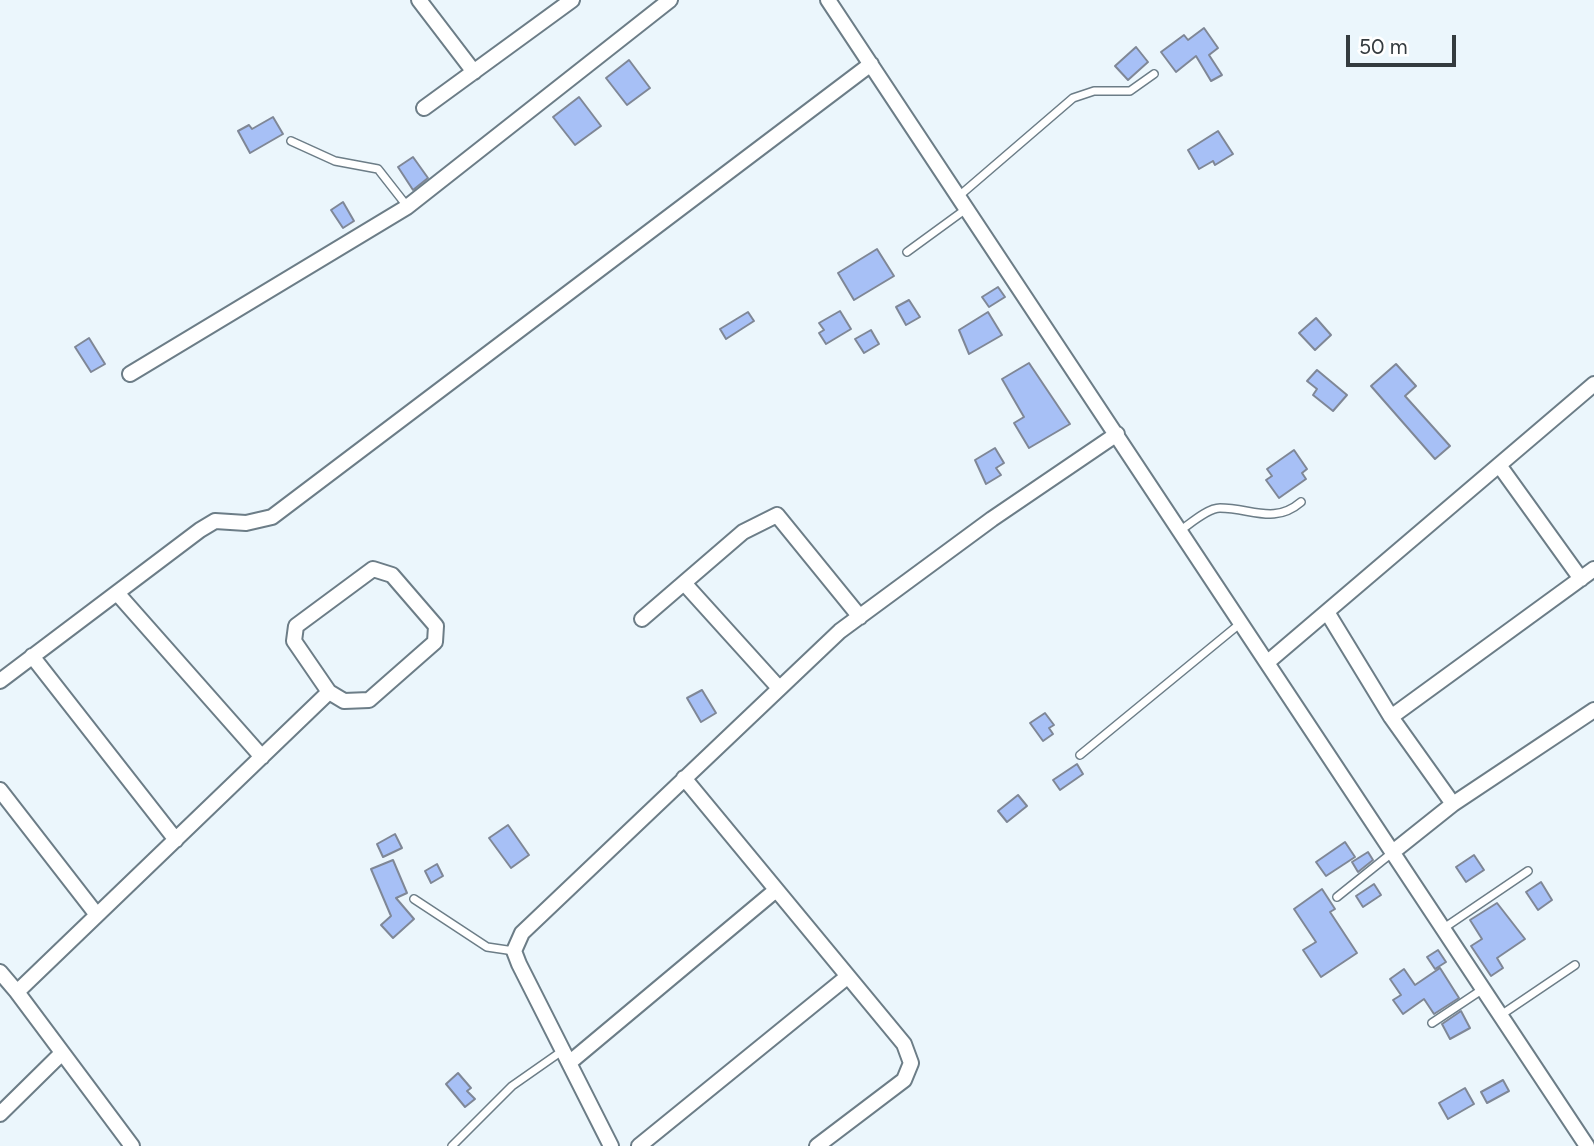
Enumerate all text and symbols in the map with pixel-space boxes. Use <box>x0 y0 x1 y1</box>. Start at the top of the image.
scale bar <box>1349 21 1459 65</box>
text: 50 m <box>1359 34 1408 59</box>

